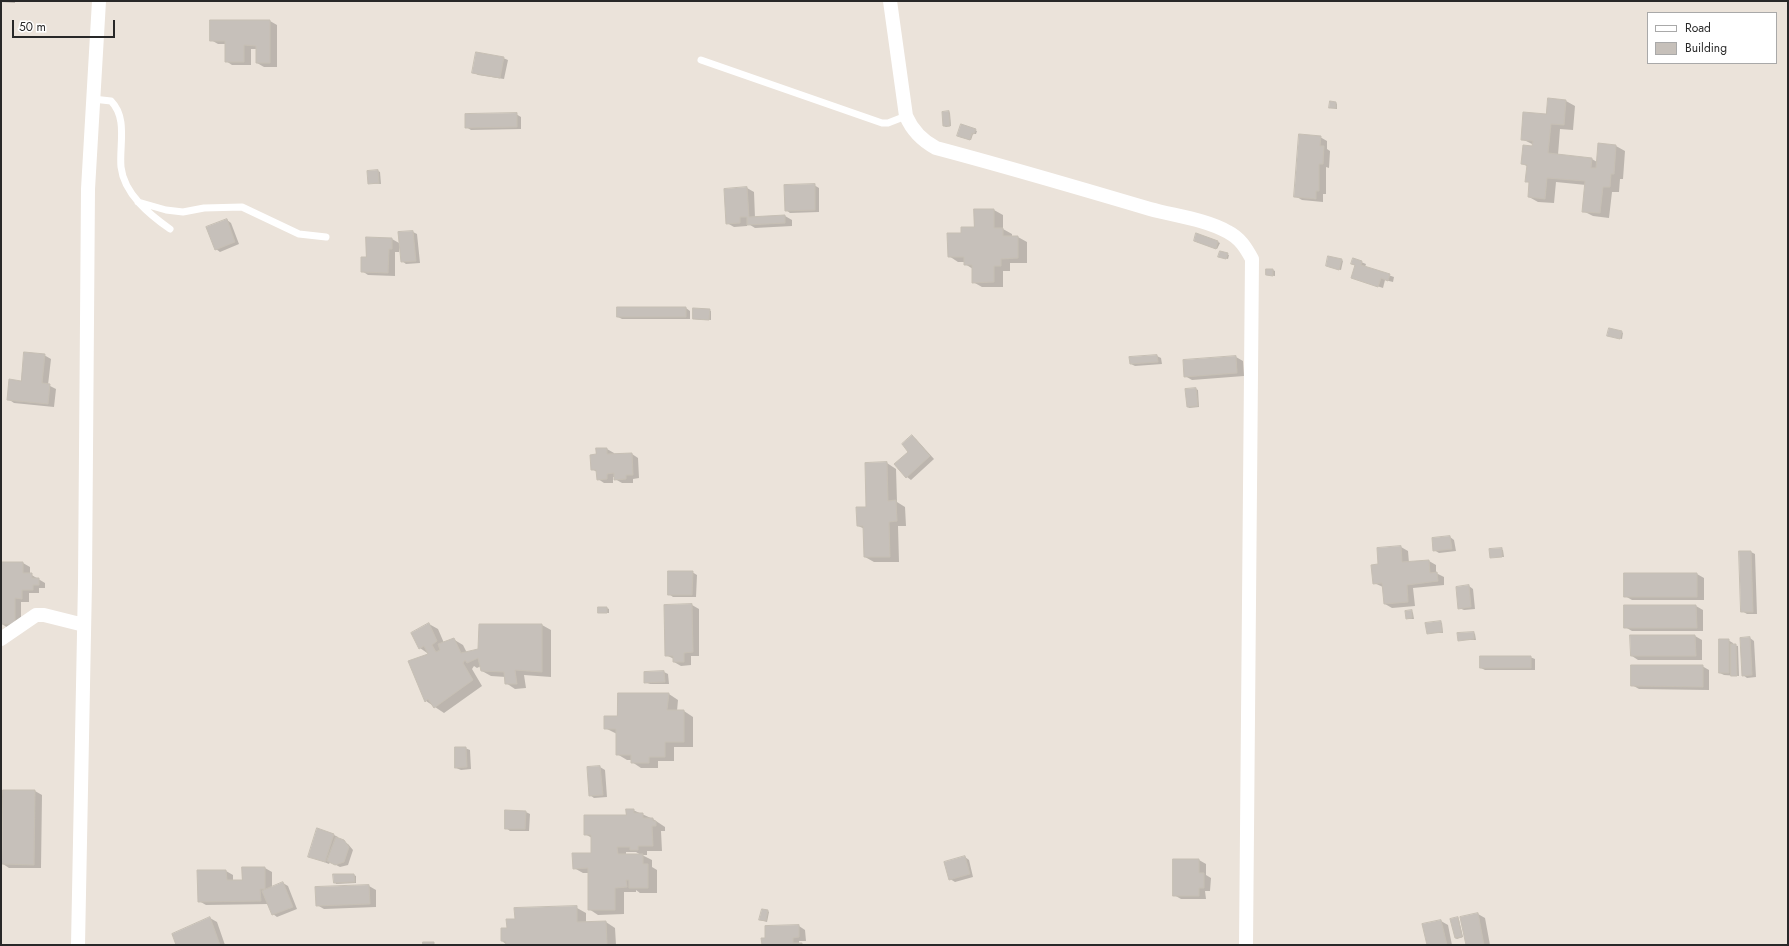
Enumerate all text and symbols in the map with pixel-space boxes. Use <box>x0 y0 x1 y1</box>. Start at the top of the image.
scale bar <box>14 12 117 38</box>
legend <box>1647 12 1777 64</box>
text: 50 m <box>19 18 46 36</box>
text: Road <box>1685 19 1711 37</box>
text: Building <box>1685 39 1727 57</box>

